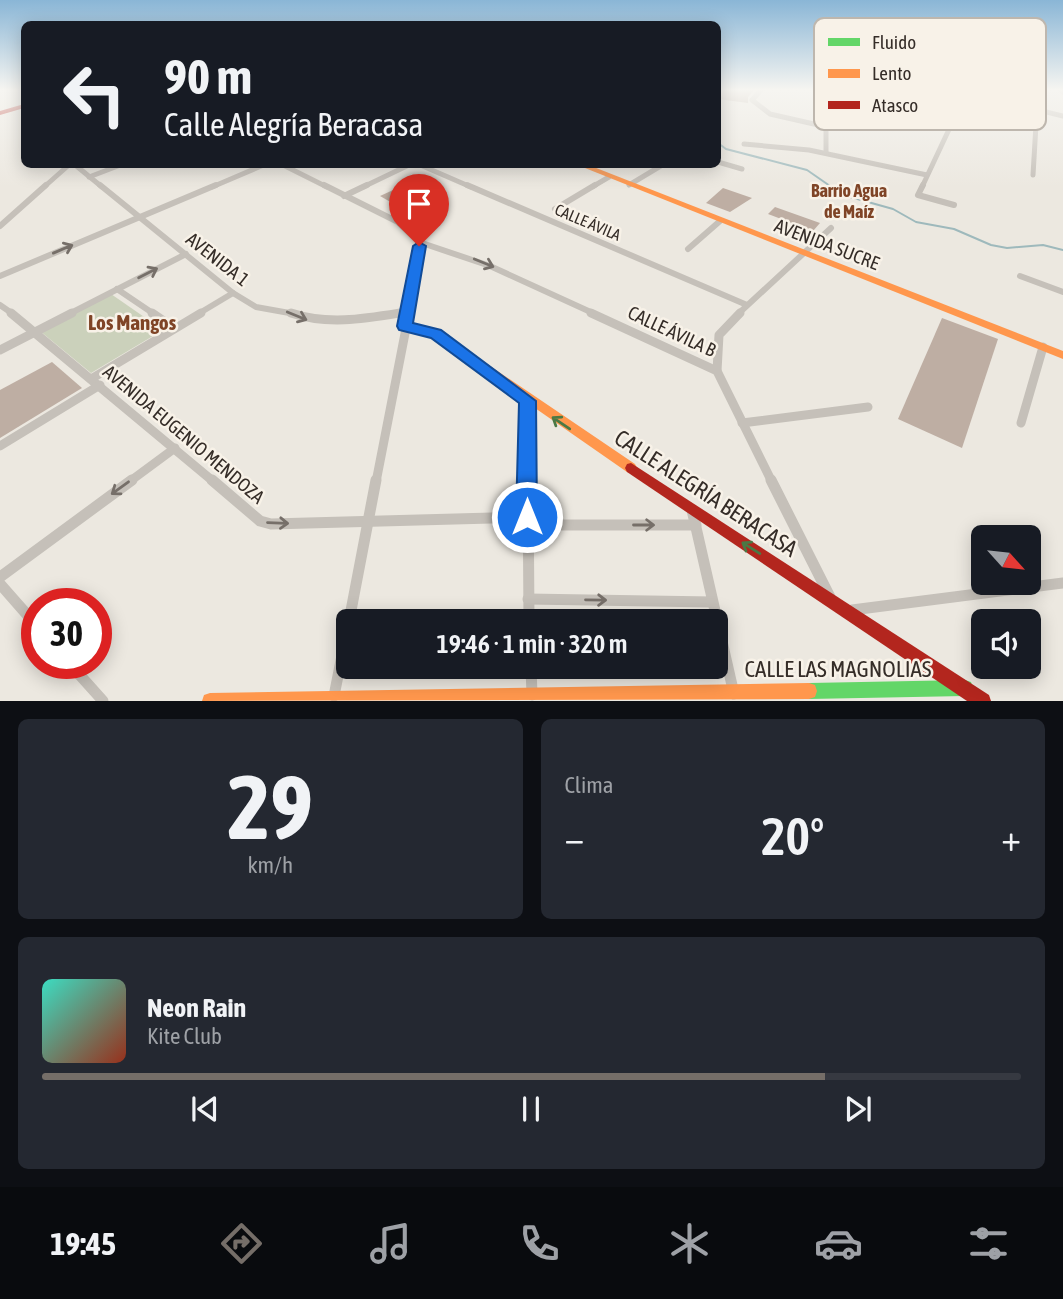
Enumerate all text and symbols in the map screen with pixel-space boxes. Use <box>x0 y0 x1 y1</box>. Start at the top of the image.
legend <box>814 18 1046 130</box>
text: Fluido <box>872 31 916 53</box>
text: 90 m <box>164 48 252 104</box>
icon: left <box>49 49 140 140</box>
text: Lento <box>872 62 911 84</box>
text: Atasco <box>872 94 918 116</box>
text: Calle Alegría Beracasa <box>164 106 423 143</box>
pin <box>389 174 449 246</box>
district label: Barrio Agua de Maíz <box>811 180 887 222</box>
icon: arrive <box>400 185 438 223</box>
street label: CALLE ÁVILA <box>552 200 624 244</box>
street label: AVENIDA SUCRE <box>772 214 882 274</box>
street label: AVENIDA 1 <box>182 228 254 290</box>
one-way arrow <box>52 242 73 255</box>
one-way arrow <box>472 258 494 271</box>
one-way arrow <box>137 266 158 280</box>
street label: CALLE ÁVILA B <box>624 301 720 361</box>
district label: Los Mangos <box>88 310 177 334</box>
one-way arrow <box>285 310 307 323</box>
street label: AVENIDA EUGENIO MENDOZA <box>99 360 270 508</box>
one-way arrow <box>552 416 571 430</box>
street label: CALLE ALEGRÍA BERACASA <box>610 424 803 562</box>
position arrow <box>490 480 564 554</box>
one-way arrow <box>111 481 130 496</box>
one-way arrow <box>266 517 289 530</box>
one-way arrow <box>632 518 655 532</box>
north arrow <box>971 525 1041 595</box>
map controls <box>971 525 1041 679</box>
one-way arrow <box>742 540 762 554</box>
speed limit sign: 30 <box>21 588 112 679</box>
one-way arrow <box>584 593 607 607</box>
button: sound <box>971 609 1041 679</box>
text: 19:46 · 1 min · 320 m <box>437 629 627 659</box>
street label: CALLE LAS MAGNOLIAS <box>745 656 932 682</box>
text: 29 <box>227 754 313 858</box>
text: Clima <box>565 772 614 798</box>
text: 20° <box>761 806 824 866</box>
text: − <box>565 816 584 859</box>
text: + <box>1001 816 1021 859</box>
text: km/h <box>247 852 293 878</box>
text: Neon Rain <box>147 993 246 1023</box>
text: Kite Club <box>147 1023 222 1049</box>
icon: previous <box>186 1090 224 1128</box>
icon: pause <box>512 1090 550 1128</box>
icon: next <box>839 1090 877 1128</box>
icon: directions <box>217 1219 266 1268</box>
icon: music <box>366 1219 415 1268</box>
icon: phone <box>515 1219 564 1268</box>
icon: climate <box>665 1219 714 1268</box>
icon: car <box>814 1219 863 1268</box>
icon: filters <box>964 1219 1013 1268</box>
text: 19:45 <box>50 1225 116 1262</box>

